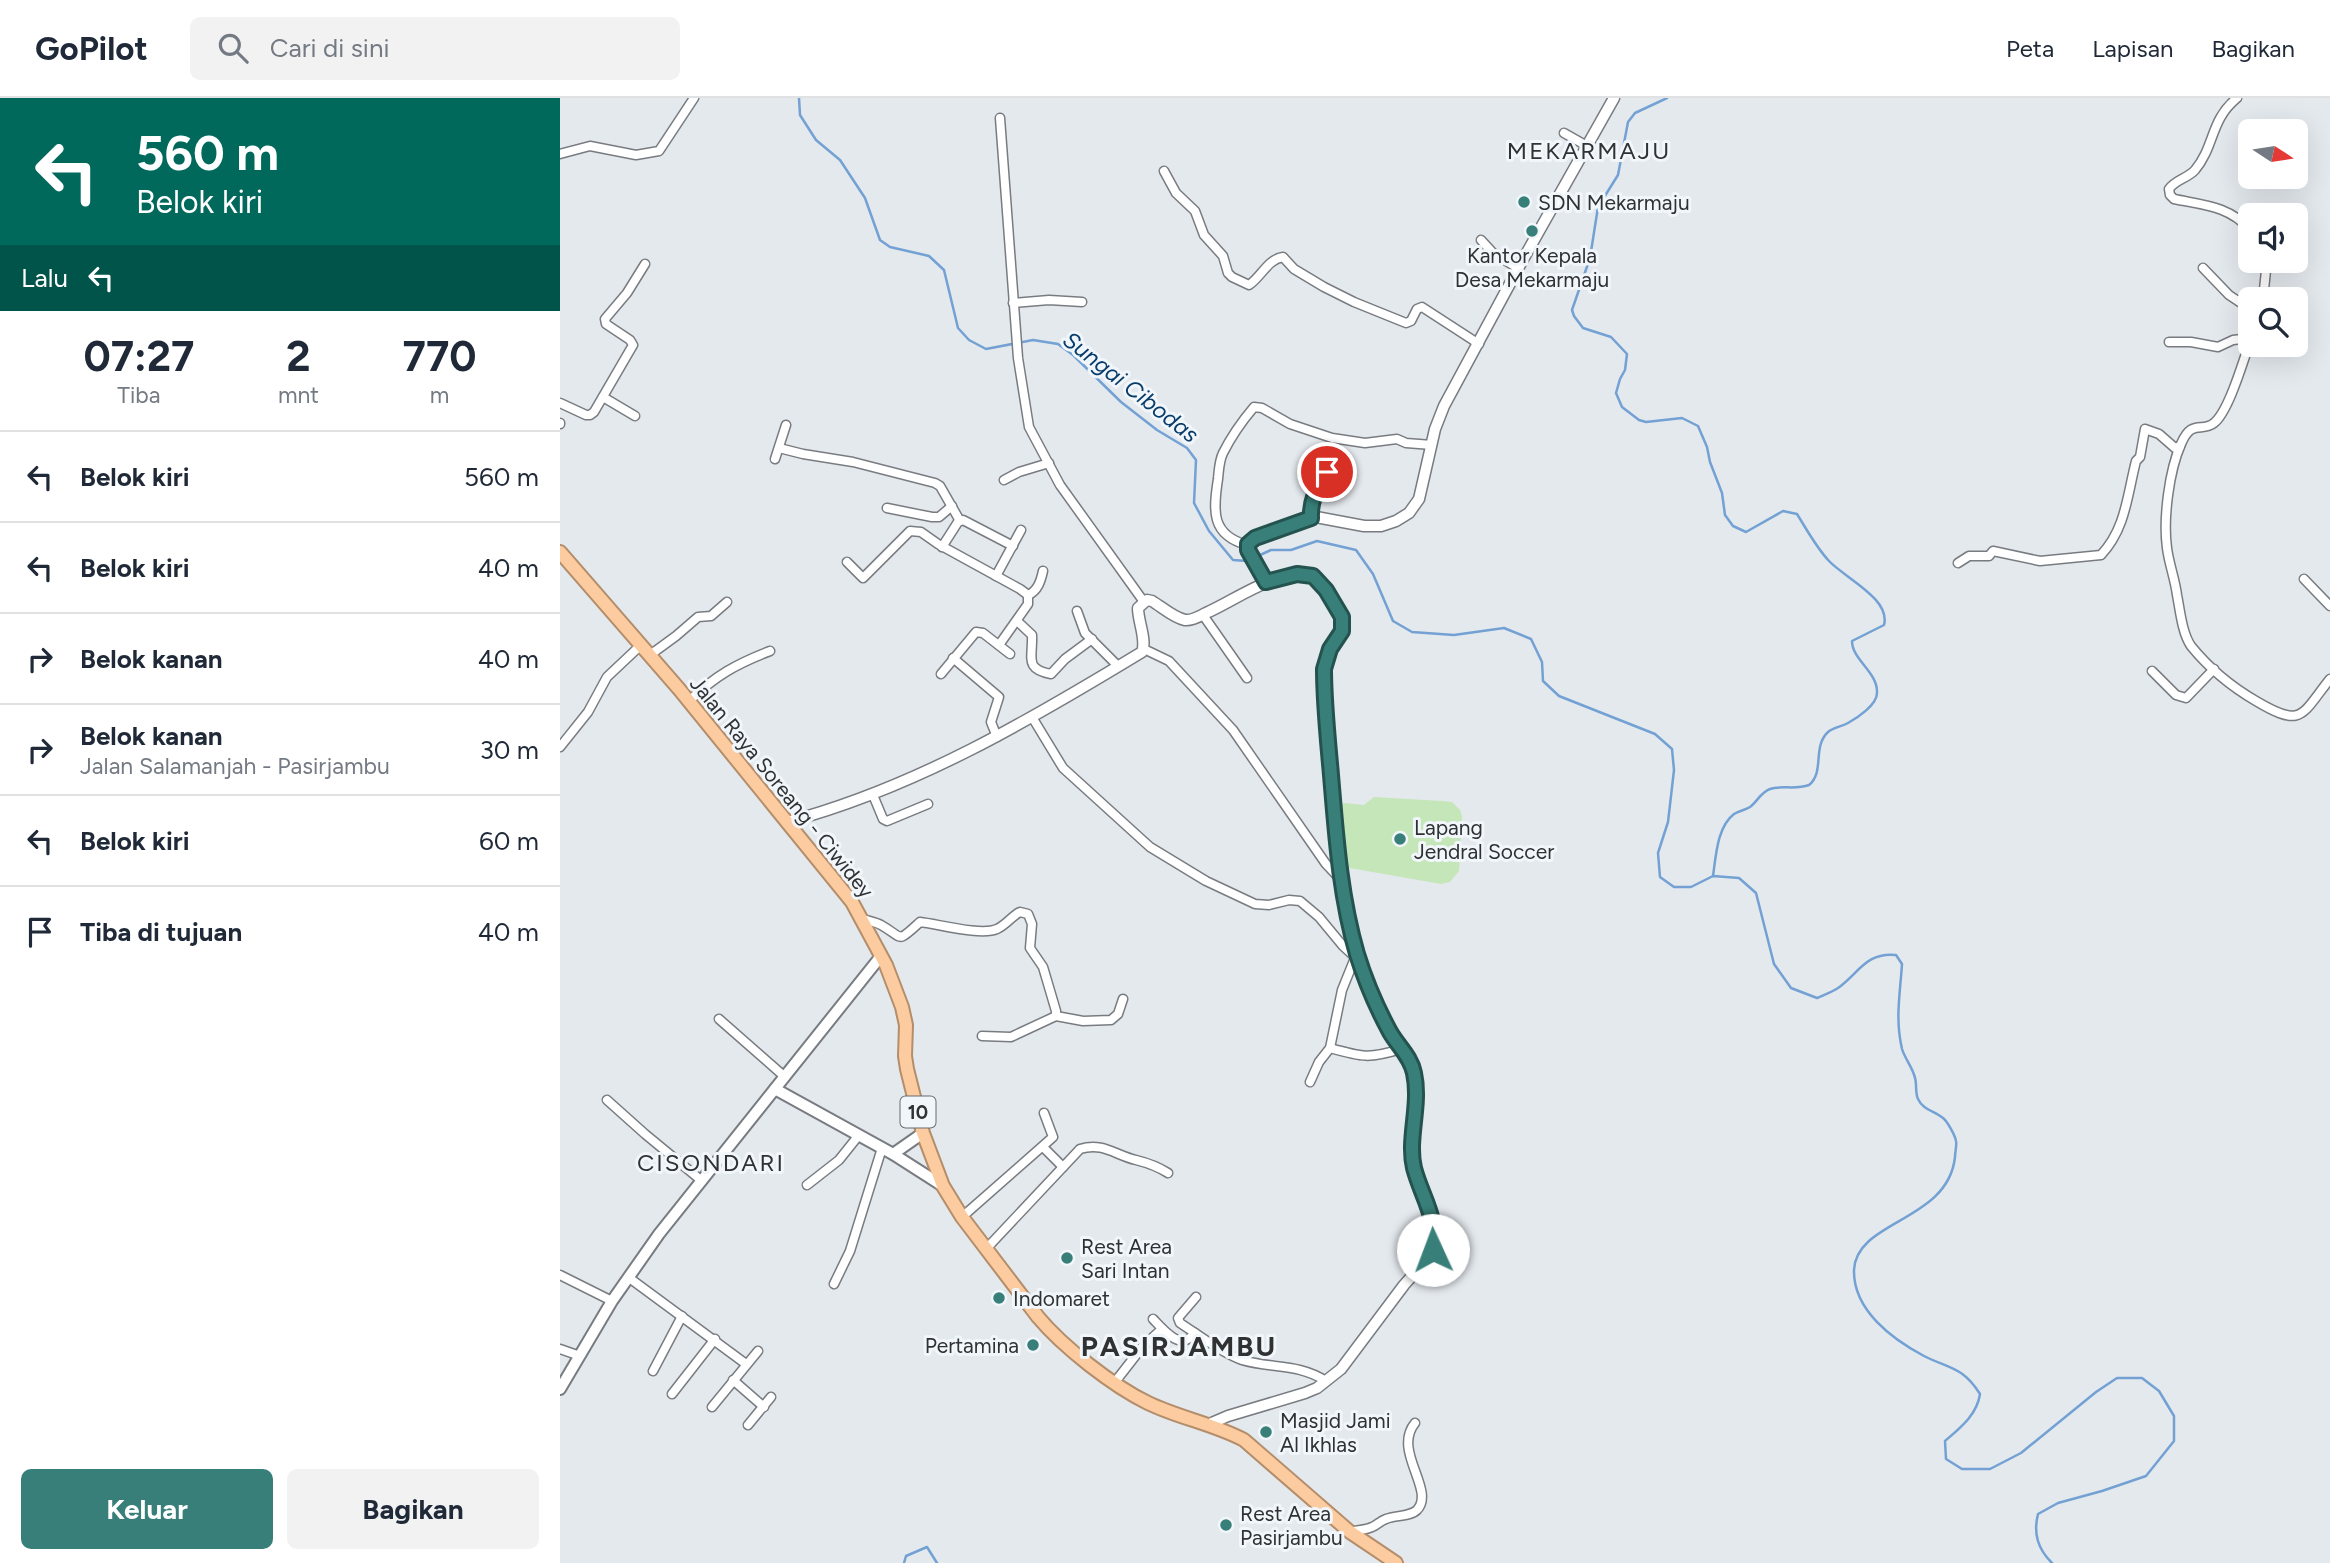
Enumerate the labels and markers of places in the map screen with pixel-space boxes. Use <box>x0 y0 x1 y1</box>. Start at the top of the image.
place label: SDN Mekarmaju <box>1538 190 1690 215</box>
marker: SDN Mekarmaju <box>1516 194 1532 210</box>
marker: Kantor Kepala Desa Mekarmaju <box>1524 223 1540 239</box>
place label: Kantor Kepala Desa Mekarmaju <box>1455 243 1609 292</box>
pin <box>1297 442 1357 502</box>
place label: Lapang Jendral Soccer <box>1414 815 1554 864</box>
marker: Lapang Jendral Soccer <box>1392 831 1408 847</box>
place label: Rest Area Sari Intan <box>1081 1234 1172 1283</box>
marker: Rest Area Sari Intan <box>1059 1250 1075 1266</box>
place label: Indomaret <box>1013 1286 1110 1311</box>
marker: Indomaret <box>991 1290 1007 1306</box>
place label: Pertamina <box>925 1333 1019 1358</box>
marker: Pertamina <box>1025 1337 1041 1353</box>
place label: Masjid Jami Al Ikhlas <box>1280 1408 1391 1457</box>
marker: Masjid Jami Al Ikhlas <box>1258 1424 1274 1440</box>
place label: Rest Area Pasirjambu <box>1240 1501 1343 1550</box>
marker: Rest Area Pasirjambu <box>1218 1517 1234 1533</box>

